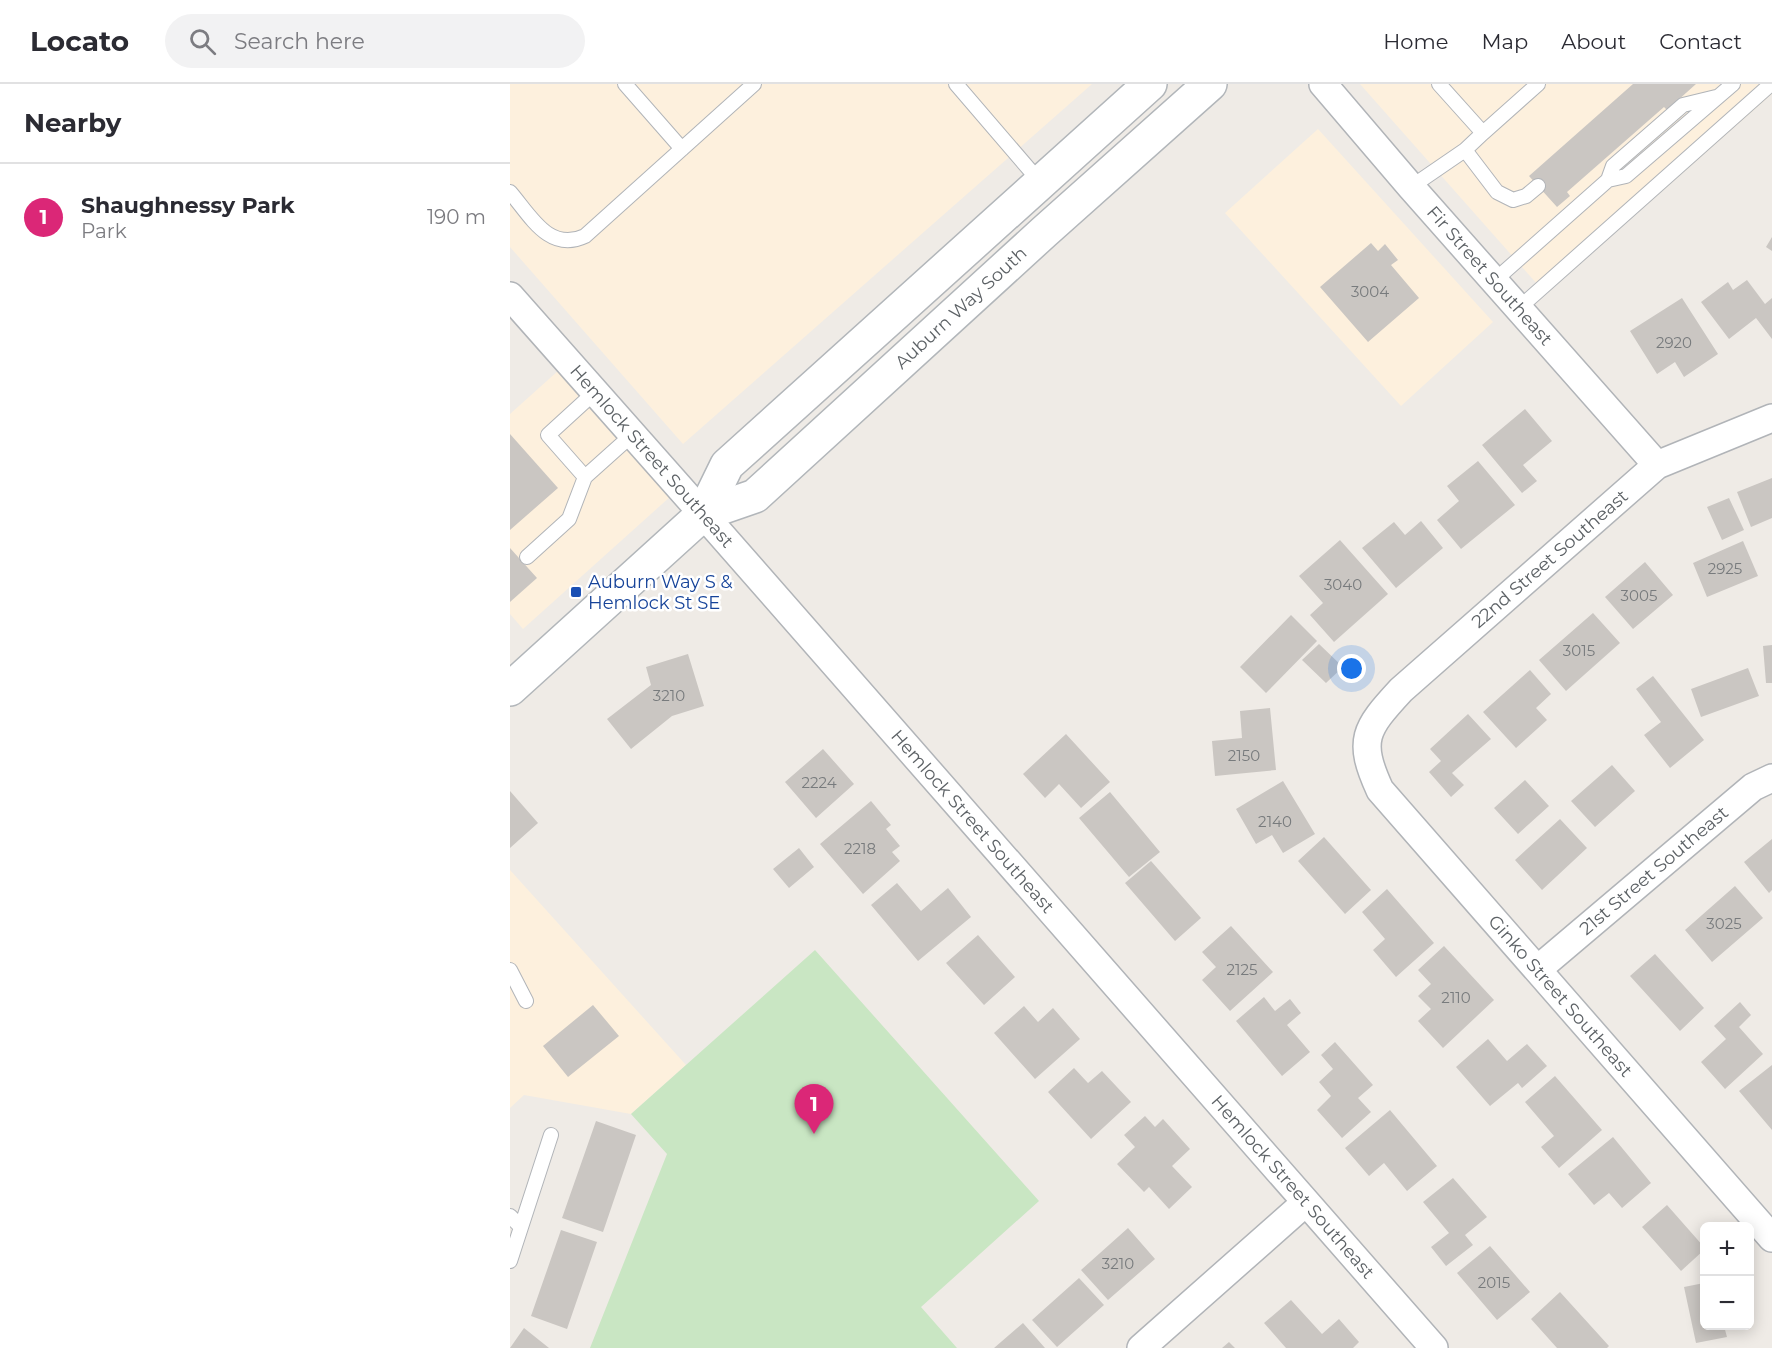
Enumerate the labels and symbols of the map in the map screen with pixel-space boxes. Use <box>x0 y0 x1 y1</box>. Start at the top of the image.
street label: Fir Street Southeast <box>1422 202 1557 350</box>
street label: Auburn Way South <box>890 242 1031 374</box>
house number: 3004 <box>1351 282 1389 301</box>
house number: 2920 <box>1656 333 1692 352</box>
street label: Hemlock Street Southeast <box>565 360 738 552</box>
street label: 22nd Street Southeast <box>1467 485 1633 633</box>
house number: 2925 <box>1708 559 1742 578</box>
place label: Auburn Way S & Hemlock St SE <box>588 571 733 614</box>
house number: 3040 <box>1324 575 1362 594</box>
marker: Auburn Way S & Hemlock St SE <box>569 585 583 599</box>
house number: 3005 <box>1621 586 1657 605</box>
house number: 3015 <box>1563 641 1595 660</box>
your location <box>1337 654 1366 683</box>
house number: 3210 <box>653 686 685 705</box>
street label: Hemlock Street Southeast <box>886 725 1059 918</box>
house number: 2150 <box>1228 746 1260 765</box>
house number: 2224 <box>801 773 837 792</box>
street label: 21st Street Southeast <box>1575 802 1733 940</box>
house number: 2140 <box>1258 812 1292 831</box>
house number: 2218 <box>844 839 876 858</box>
street label: Ginko Street Southeast <box>1484 911 1637 1081</box>
house number: 3025 <box>1706 914 1742 933</box>
house number: 2125 <box>1227 960 1257 979</box>
house number: 2110 <box>1441 988 1471 1007</box>
pin: 1 <box>794 1084 834 1134</box>
street label: Hemlock Street Southeast <box>1207 1091 1379 1283</box>
house number: 3210 <box>1102 1254 1134 1273</box>
house number: 2015 <box>1478 1273 1510 1292</box>

